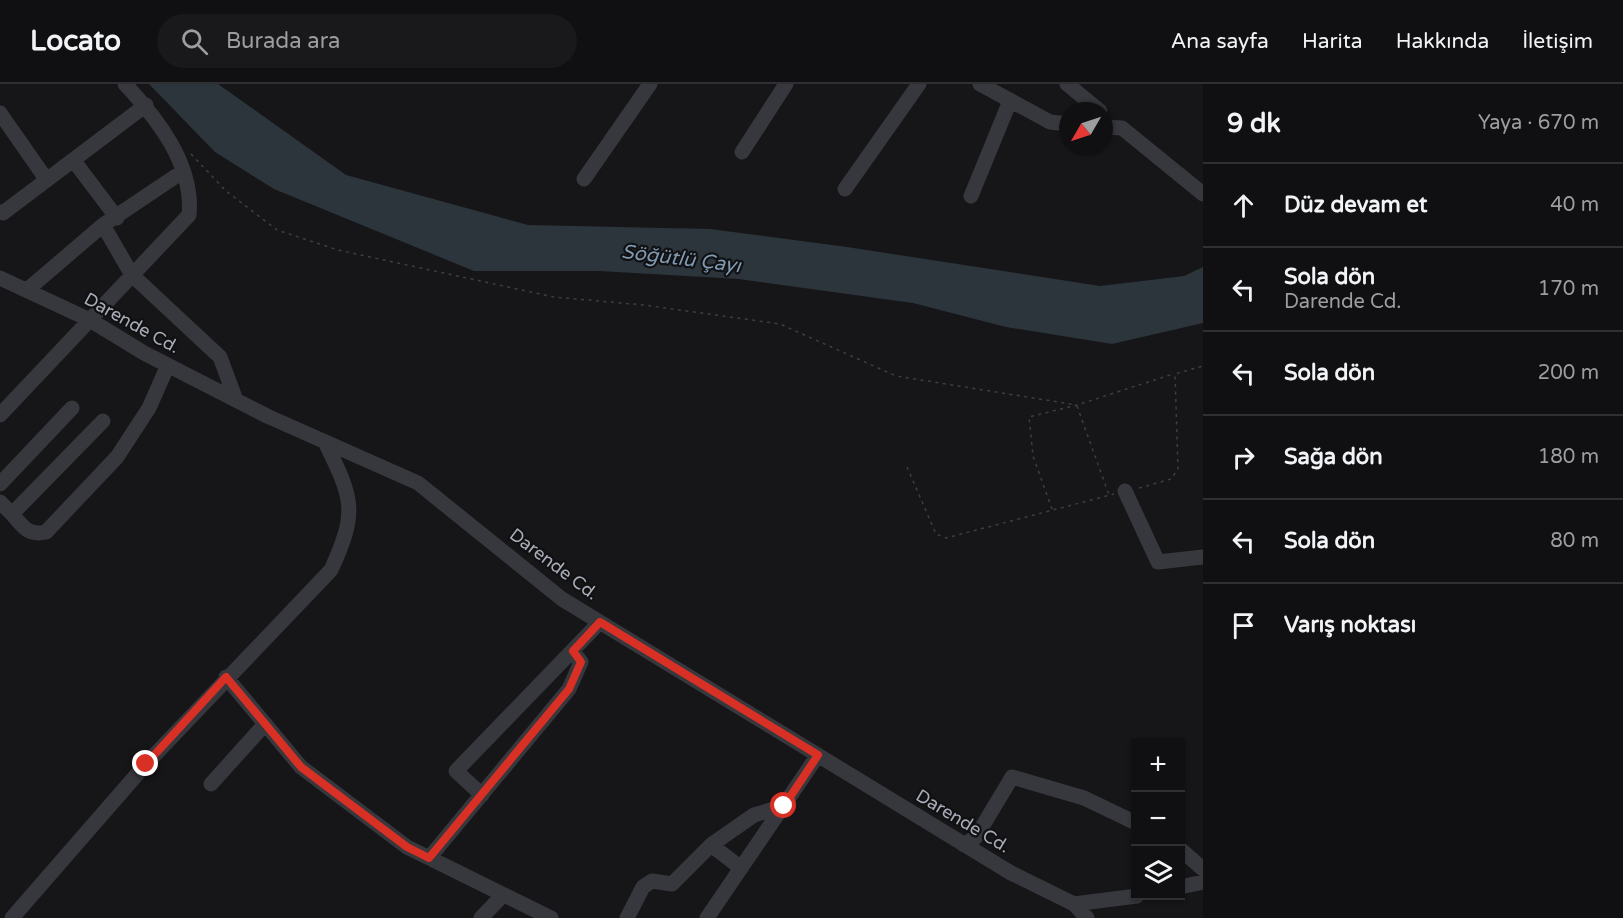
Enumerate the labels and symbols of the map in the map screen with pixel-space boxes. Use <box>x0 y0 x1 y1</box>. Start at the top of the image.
north arrow <box>1059 102 1113 156</box>
water label: Söğütlü Çayı <box>620 240 743 278</box>
street label: Darende Cd. <box>80 288 184 358</box>
street label: Darende Cd. <box>505 523 603 605</box>
route end <box>132 750 158 776</box>
street label: Darende Cd. <box>912 784 1014 858</box>
route start <box>770 792 796 818</box>

